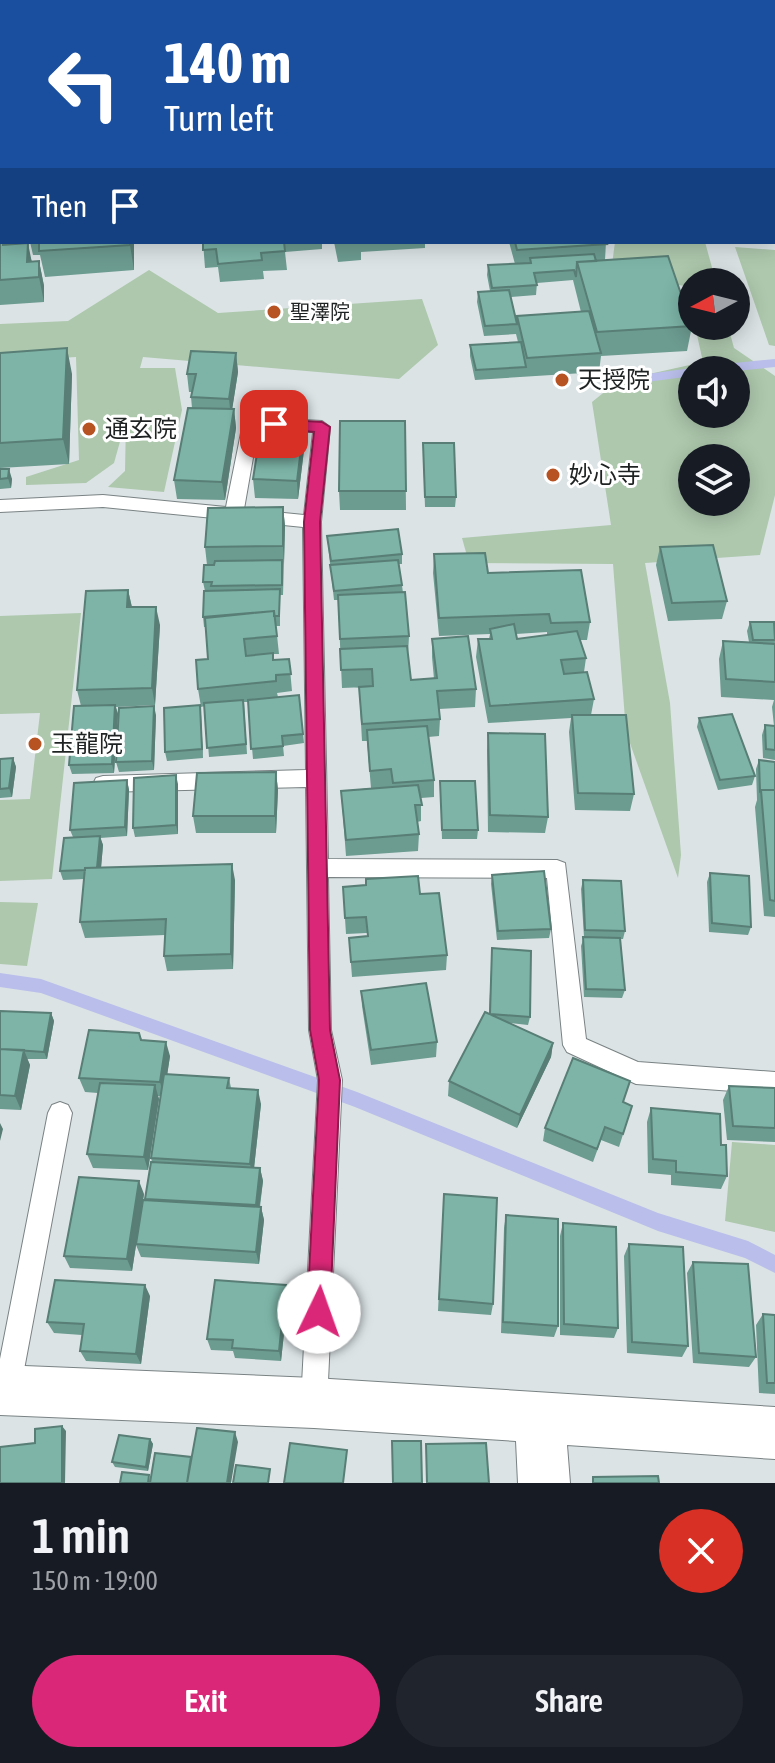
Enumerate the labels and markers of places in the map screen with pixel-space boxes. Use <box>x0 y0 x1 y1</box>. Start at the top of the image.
place label: 聖澤院 <box>290 300 350 323</box>
marker: 聖澤院 <box>265 303 283 321</box>
place label: 天授院 <box>578 366 650 393</box>
marker: 天授院 <box>553 371 571 389</box>
pin <box>240 390 308 458</box>
place label: 通玄院 <box>105 415 177 442</box>
marker: 通玄院 <box>80 420 98 438</box>
place label: 妙心寺 <box>569 461 641 488</box>
marker: 妙心寺 <box>544 466 562 484</box>
place label: 玉龍院 <box>51 730 123 757</box>
marker: 玉龍院 <box>26 735 44 753</box>

